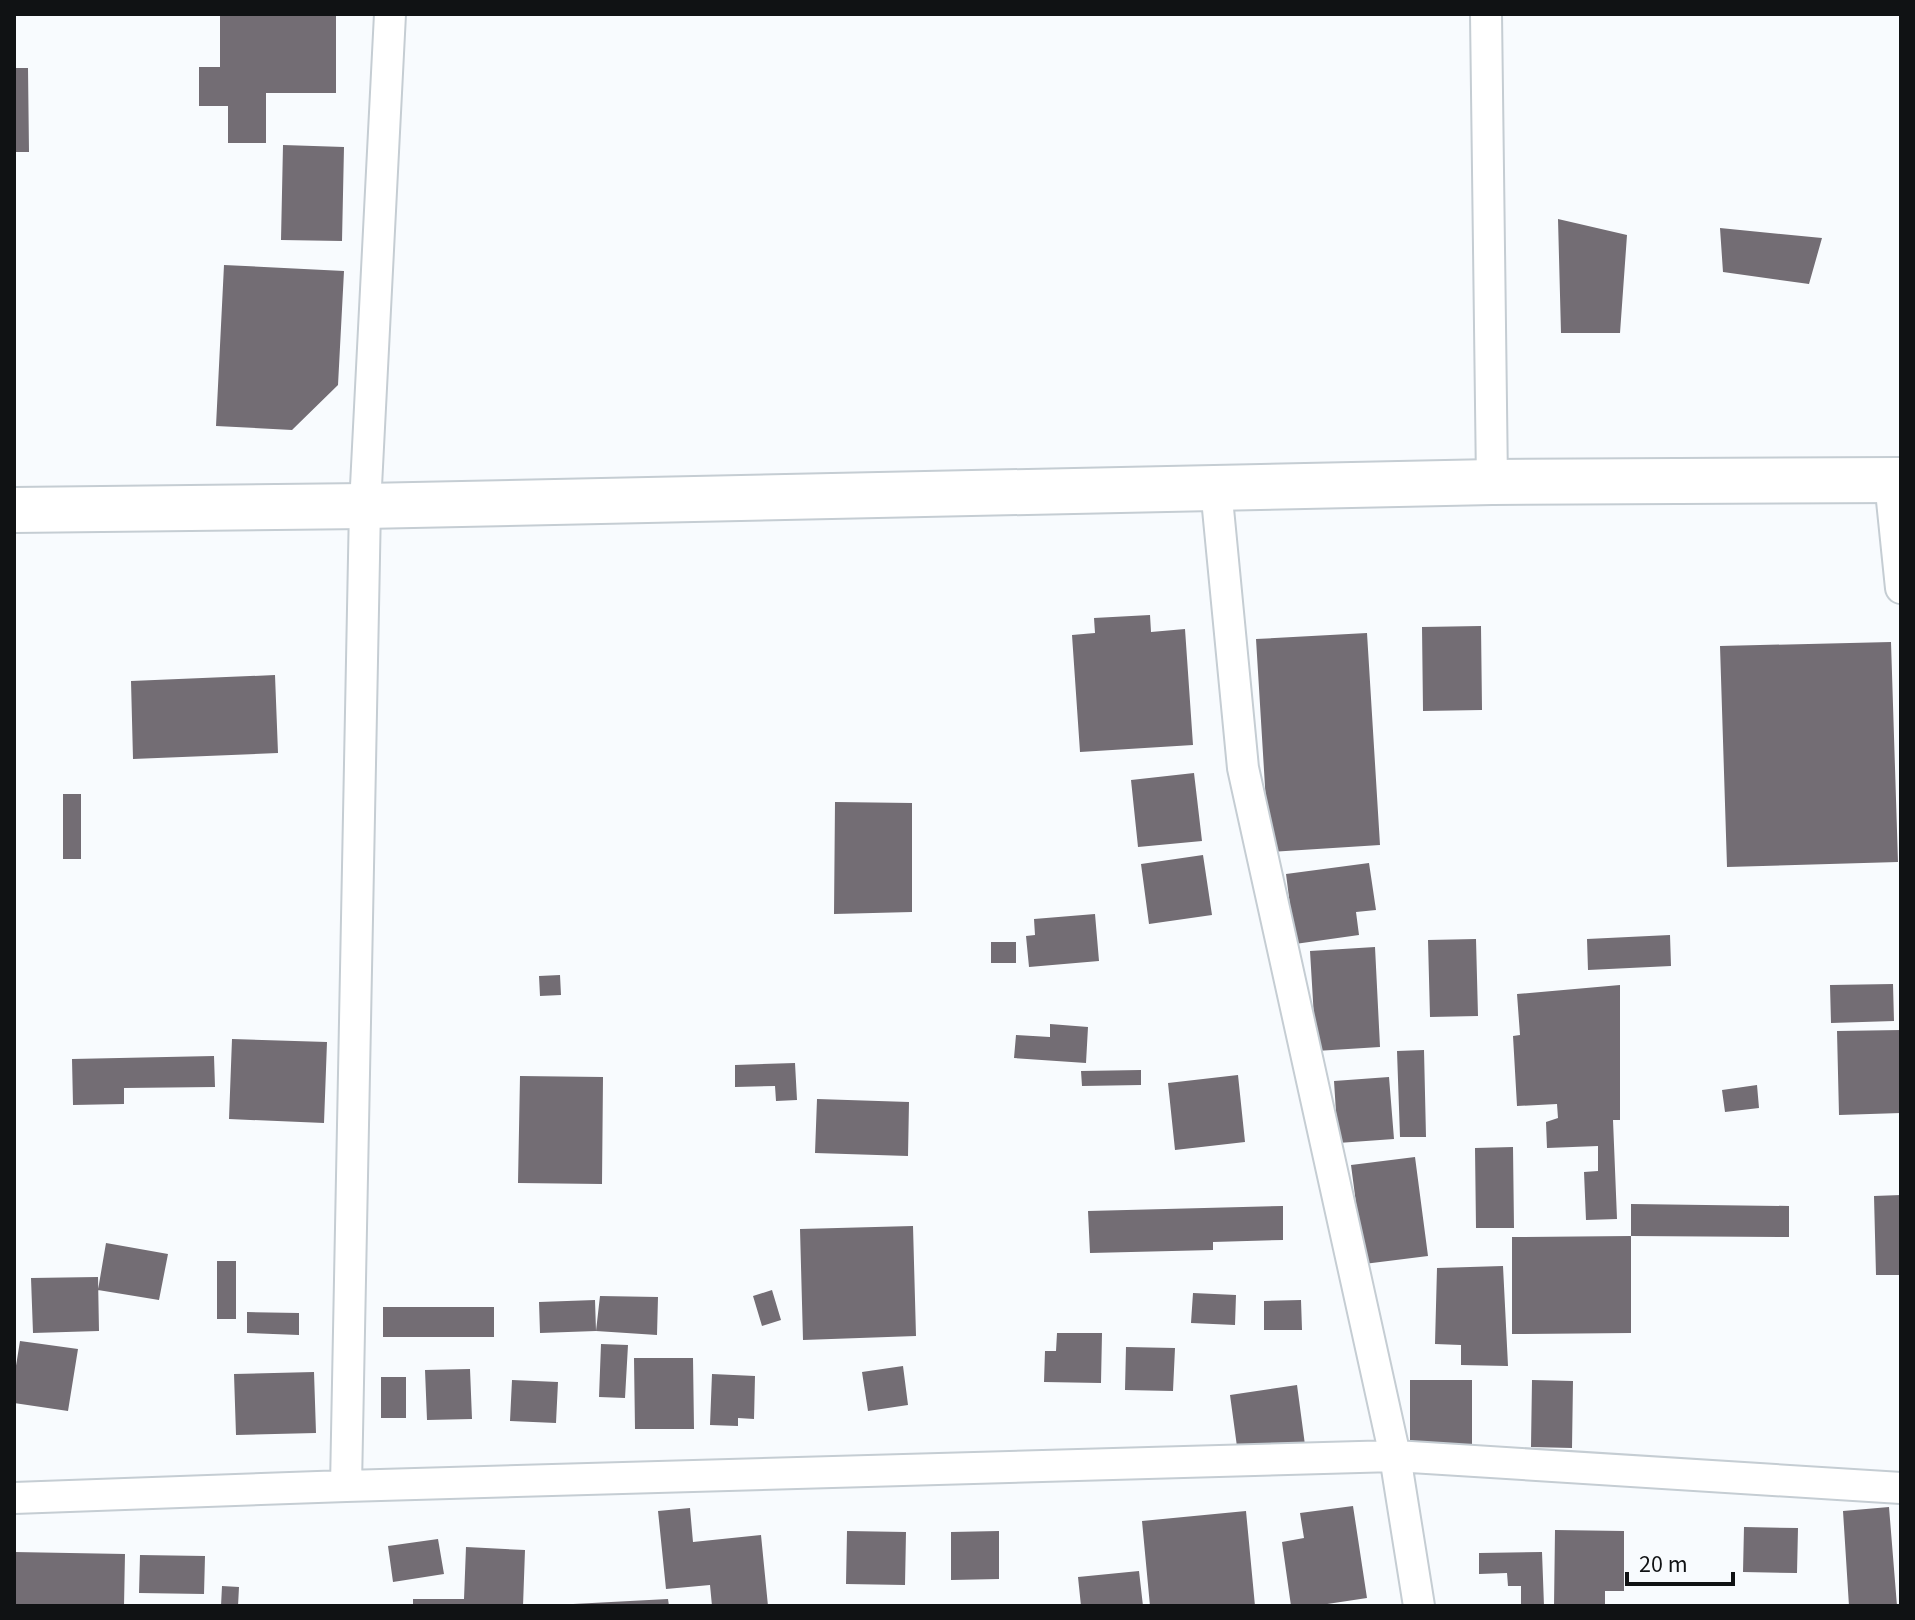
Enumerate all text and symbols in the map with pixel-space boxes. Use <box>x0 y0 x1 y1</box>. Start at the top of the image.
scale bar <box>1627 1536 1733 1586</box>
text: 20 m <box>1639 1547 1688 1582</box>

